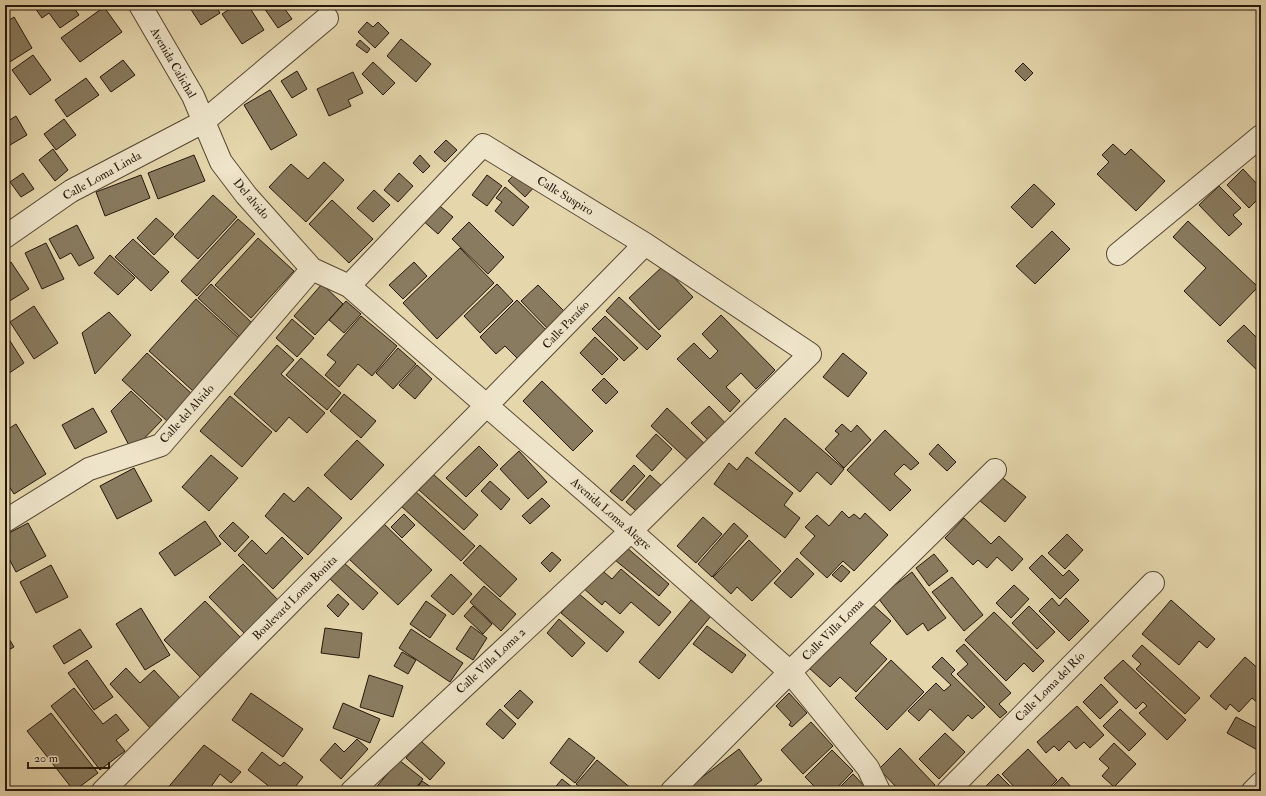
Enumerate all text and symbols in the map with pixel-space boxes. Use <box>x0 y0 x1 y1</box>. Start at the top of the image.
street label: Avenida Calichal <box>146 24 199 101</box>
street label: Calle Loma Linda <box>60 148 145 204</box>
street label: Calle Suspiro <box>534 173 596 219</box>
street label: Del alvido <box>230 176 272 223</box>
street label: Calle Paraíso <box>539 298 593 352</box>
street label: Calle del Alvido <box>157 381 218 447</box>
street label: Avenida Loma Alegre <box>567 474 655 553</box>
street label: Boulevard Loma Bonita <box>249 552 341 644</box>
street label: Calle Villa Loma <box>799 595 868 664</box>
street label: Calle Villa Loma 2 <box>453 625 529 697</box>
street label: Calle Loma del Río <box>1012 649 1088 725</box>
scale bar <box>28 744 109 770</box>
text: 20 m <box>34 751 59 766</box>

